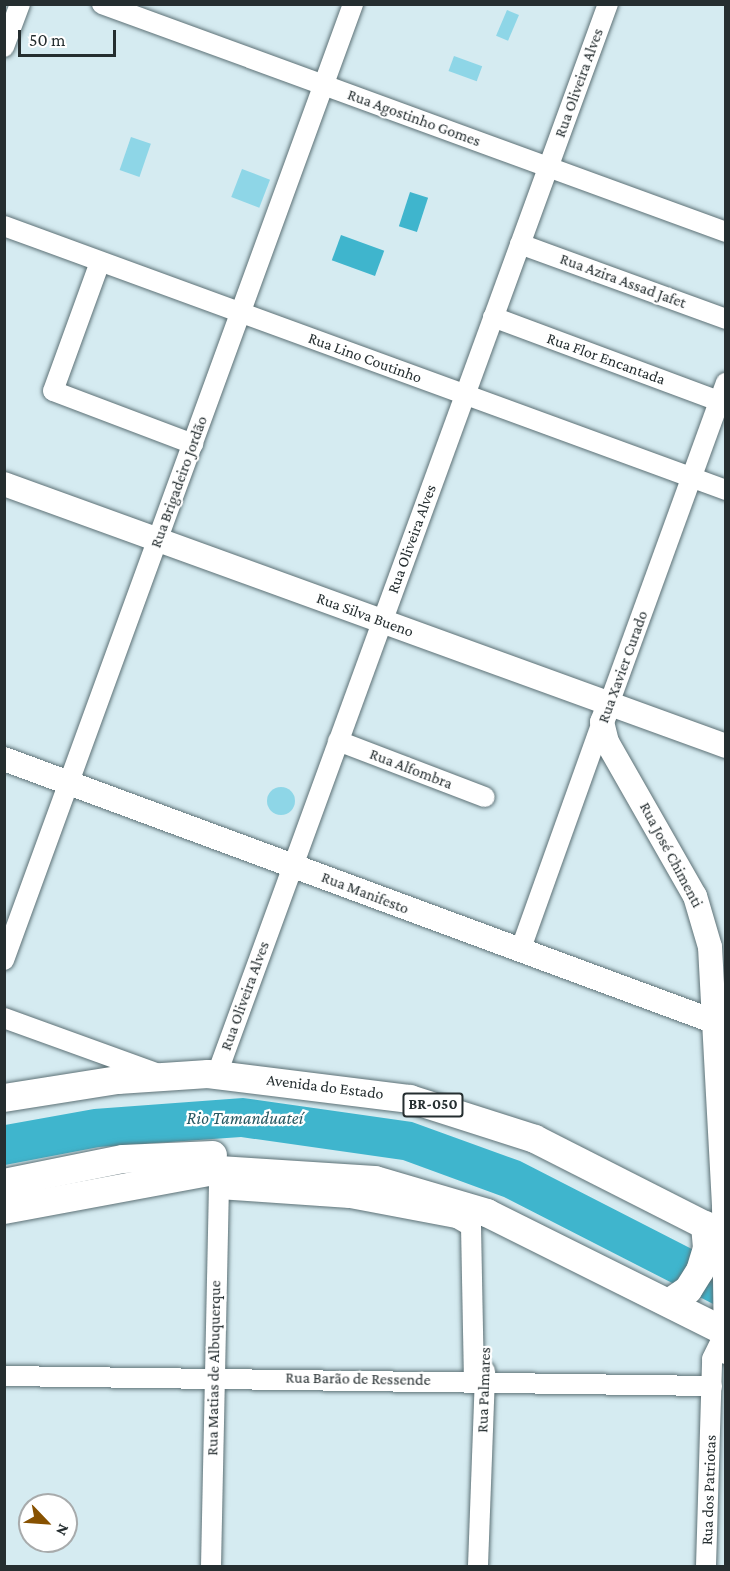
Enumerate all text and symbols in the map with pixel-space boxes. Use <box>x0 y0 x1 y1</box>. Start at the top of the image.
scale bar <box>21 18 118 56</box>
street label: Rua Oliveira Alves <box>550 26 608 140</box>
text: 50 m <box>29 30 66 50</box>
street label: Rua Agostinho Gomes <box>345 85 483 151</box>
street label: Rua Azira Assad Jafet <box>557 249 689 313</box>
street label: Rua Lino Coutinho <box>305 329 425 387</box>
street label: Rua Flor Encantada <box>544 329 668 389</box>
street label: Rua Brigadeiro Jordão <box>146 413 212 551</box>
street label: Rua Oliveira Alves <box>383 482 441 596</box>
street label: Rua Silva Bueno <box>314 589 416 641</box>
street label: Rua Xavier Curado <box>594 608 652 726</box>
street label: Rua Alfombra <box>367 744 455 794</box>
street label: Rua José Chimenti <box>635 799 707 911</box>
street label: Rua Manifesto <box>319 868 411 918</box>
street label: Rua Oliveira Alves <box>216 939 274 1053</box>
street label: Avenida do Estado <box>265 1070 385 1104</box>
road number: BR-050 <box>402 1093 464 1117</box>
water label: Rio Tamanduateí <box>187 1107 303 1129</box>
street label: Rua Matias de Albuquerque <box>203 1280 225 1456</box>
street label: Rua Palmares <box>473 1347 495 1433</box>
street label: Rua Barão de Ressende <box>285 1368 431 1390</box>
street label: Rua dos Patriotas <box>697 1434 721 1546</box>
north arrow <box>18 1493 78 1553</box>
text: N <box>53 1521 73 1539</box>

